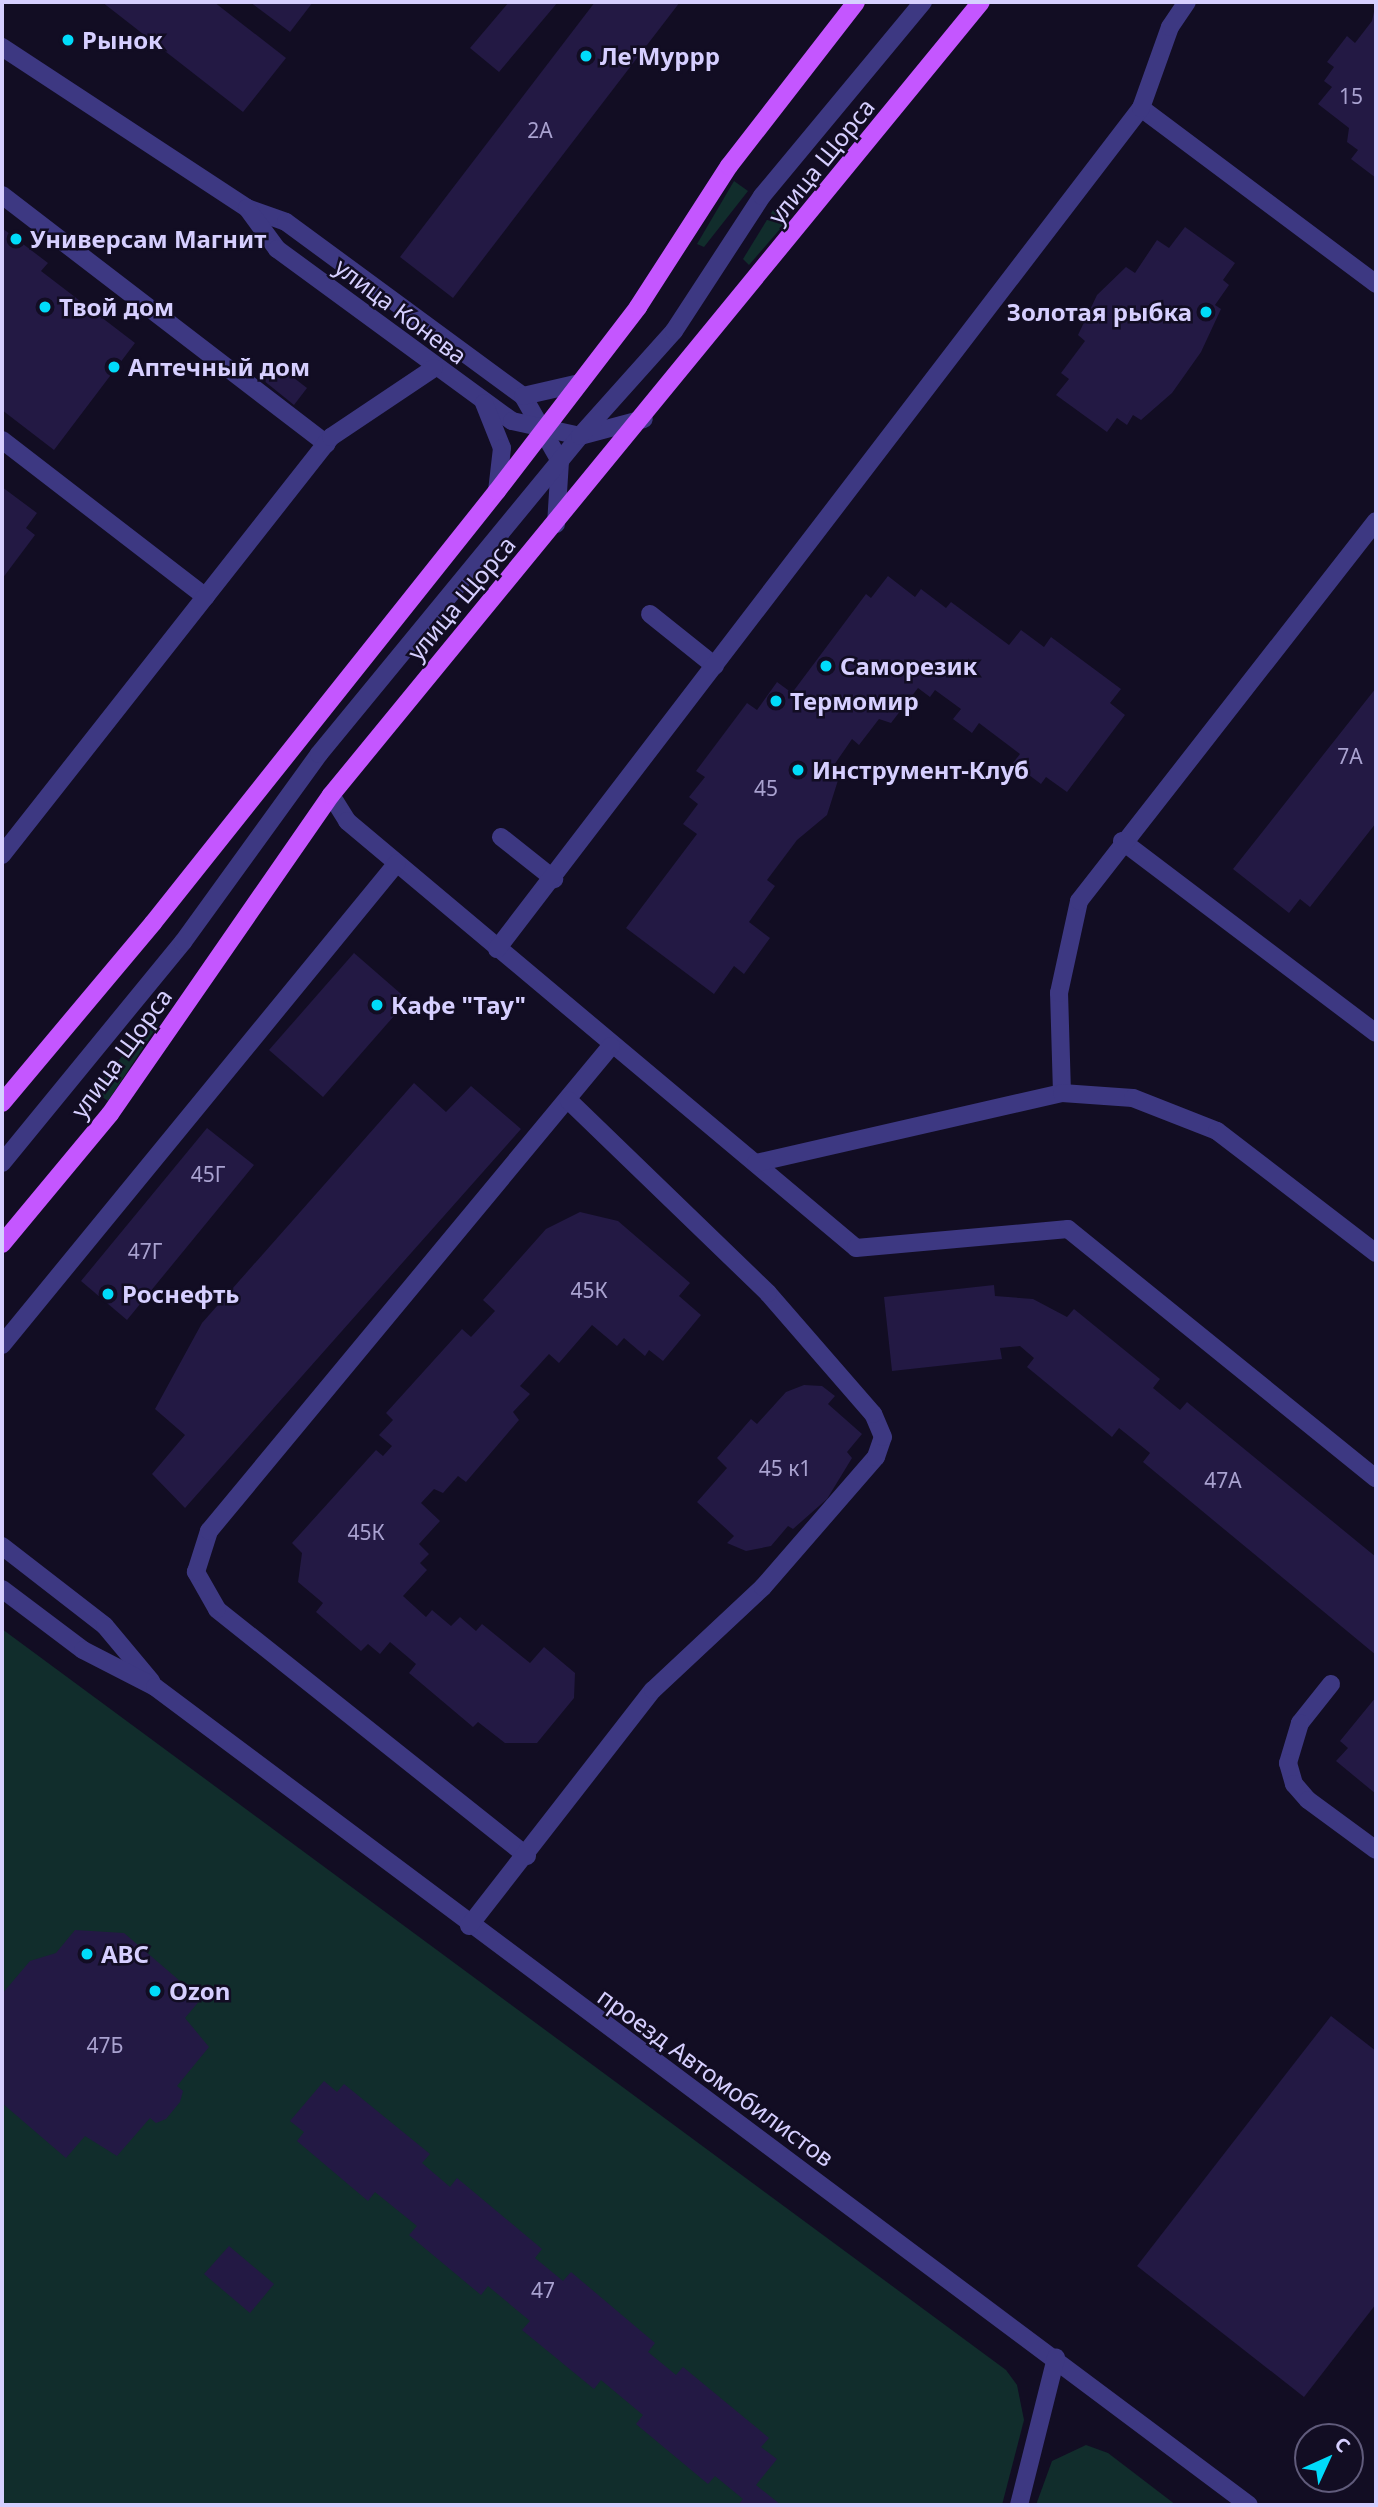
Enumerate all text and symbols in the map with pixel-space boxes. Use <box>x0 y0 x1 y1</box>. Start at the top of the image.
place label: Рынок <box>82 26 163 54</box>
marker: Рынок <box>60 32 76 48</box>
place label: Ле'Муррр <box>600 42 720 70</box>
marker: Ле'Муррр <box>578 48 594 64</box>
house number: 15 <box>1339 83 1363 109</box>
street label: улица Щорса <box>762 93 880 229</box>
house number: 2А <box>527 117 553 143</box>
place label: Универсам Магнит <box>30 225 266 253</box>
marker: Универсам Магнит <box>8 231 24 247</box>
street label: улица Конева <box>329 252 473 370</box>
place label: Твой дом <box>59 293 174 321</box>
place label: Золотая рыбка <box>1007 298 1192 326</box>
marker: Твой дом <box>37 299 53 315</box>
marker: Золотая рыбка <box>1198 304 1214 320</box>
place label: Аптечный дом <box>128 353 310 381</box>
marker: Аптечный дом <box>106 359 122 375</box>
street label: улица Щорса <box>401 530 521 666</box>
place label: Саморезик <box>840 652 977 680</box>
marker: Саморезик <box>818 658 834 674</box>
place label: Термомир <box>790 687 919 715</box>
marker: Термомир <box>768 693 784 709</box>
house number: 7А <box>1337 743 1363 769</box>
place label: Инструмент-Клуб <box>812 756 1029 784</box>
marker: Инструмент-Клуб <box>790 762 806 778</box>
house number: 45 <box>754 775 778 801</box>
street label: улица Щорса <box>64 983 178 1123</box>
place label: Кафе "Тау" <box>391 991 526 1019</box>
marker: Кафе "Тау" <box>369 997 385 1013</box>
house number: 45Г <box>191 1161 225 1187</box>
house number: 47Г <box>128 1238 162 1264</box>
house number: 45К <box>570 1277 608 1303</box>
place label: Роснефть <box>122 1280 239 1308</box>
marker: Роснефть <box>100 1286 116 1302</box>
house number: 45 к1 <box>759 1455 811 1481</box>
house number: 47А <box>1204 1467 1242 1493</box>
house number: 45К <box>347 1519 385 1545</box>
place label: АВС <box>101 1940 149 1968</box>
marker: АВС <box>79 1946 95 1962</box>
place label: Ozon <box>169 1977 230 2005</box>
street label: проезд Автомобилистов <box>593 1982 839 2172</box>
marker: Ozon <box>147 1983 163 1999</box>
house number: 47Б <box>87 2032 123 2058</box>
house number: 47 <box>531 2277 555 2303</box>
north arrow <box>1294 2423 1364 2493</box>
text: С <box>1329 2431 1356 2458</box>

